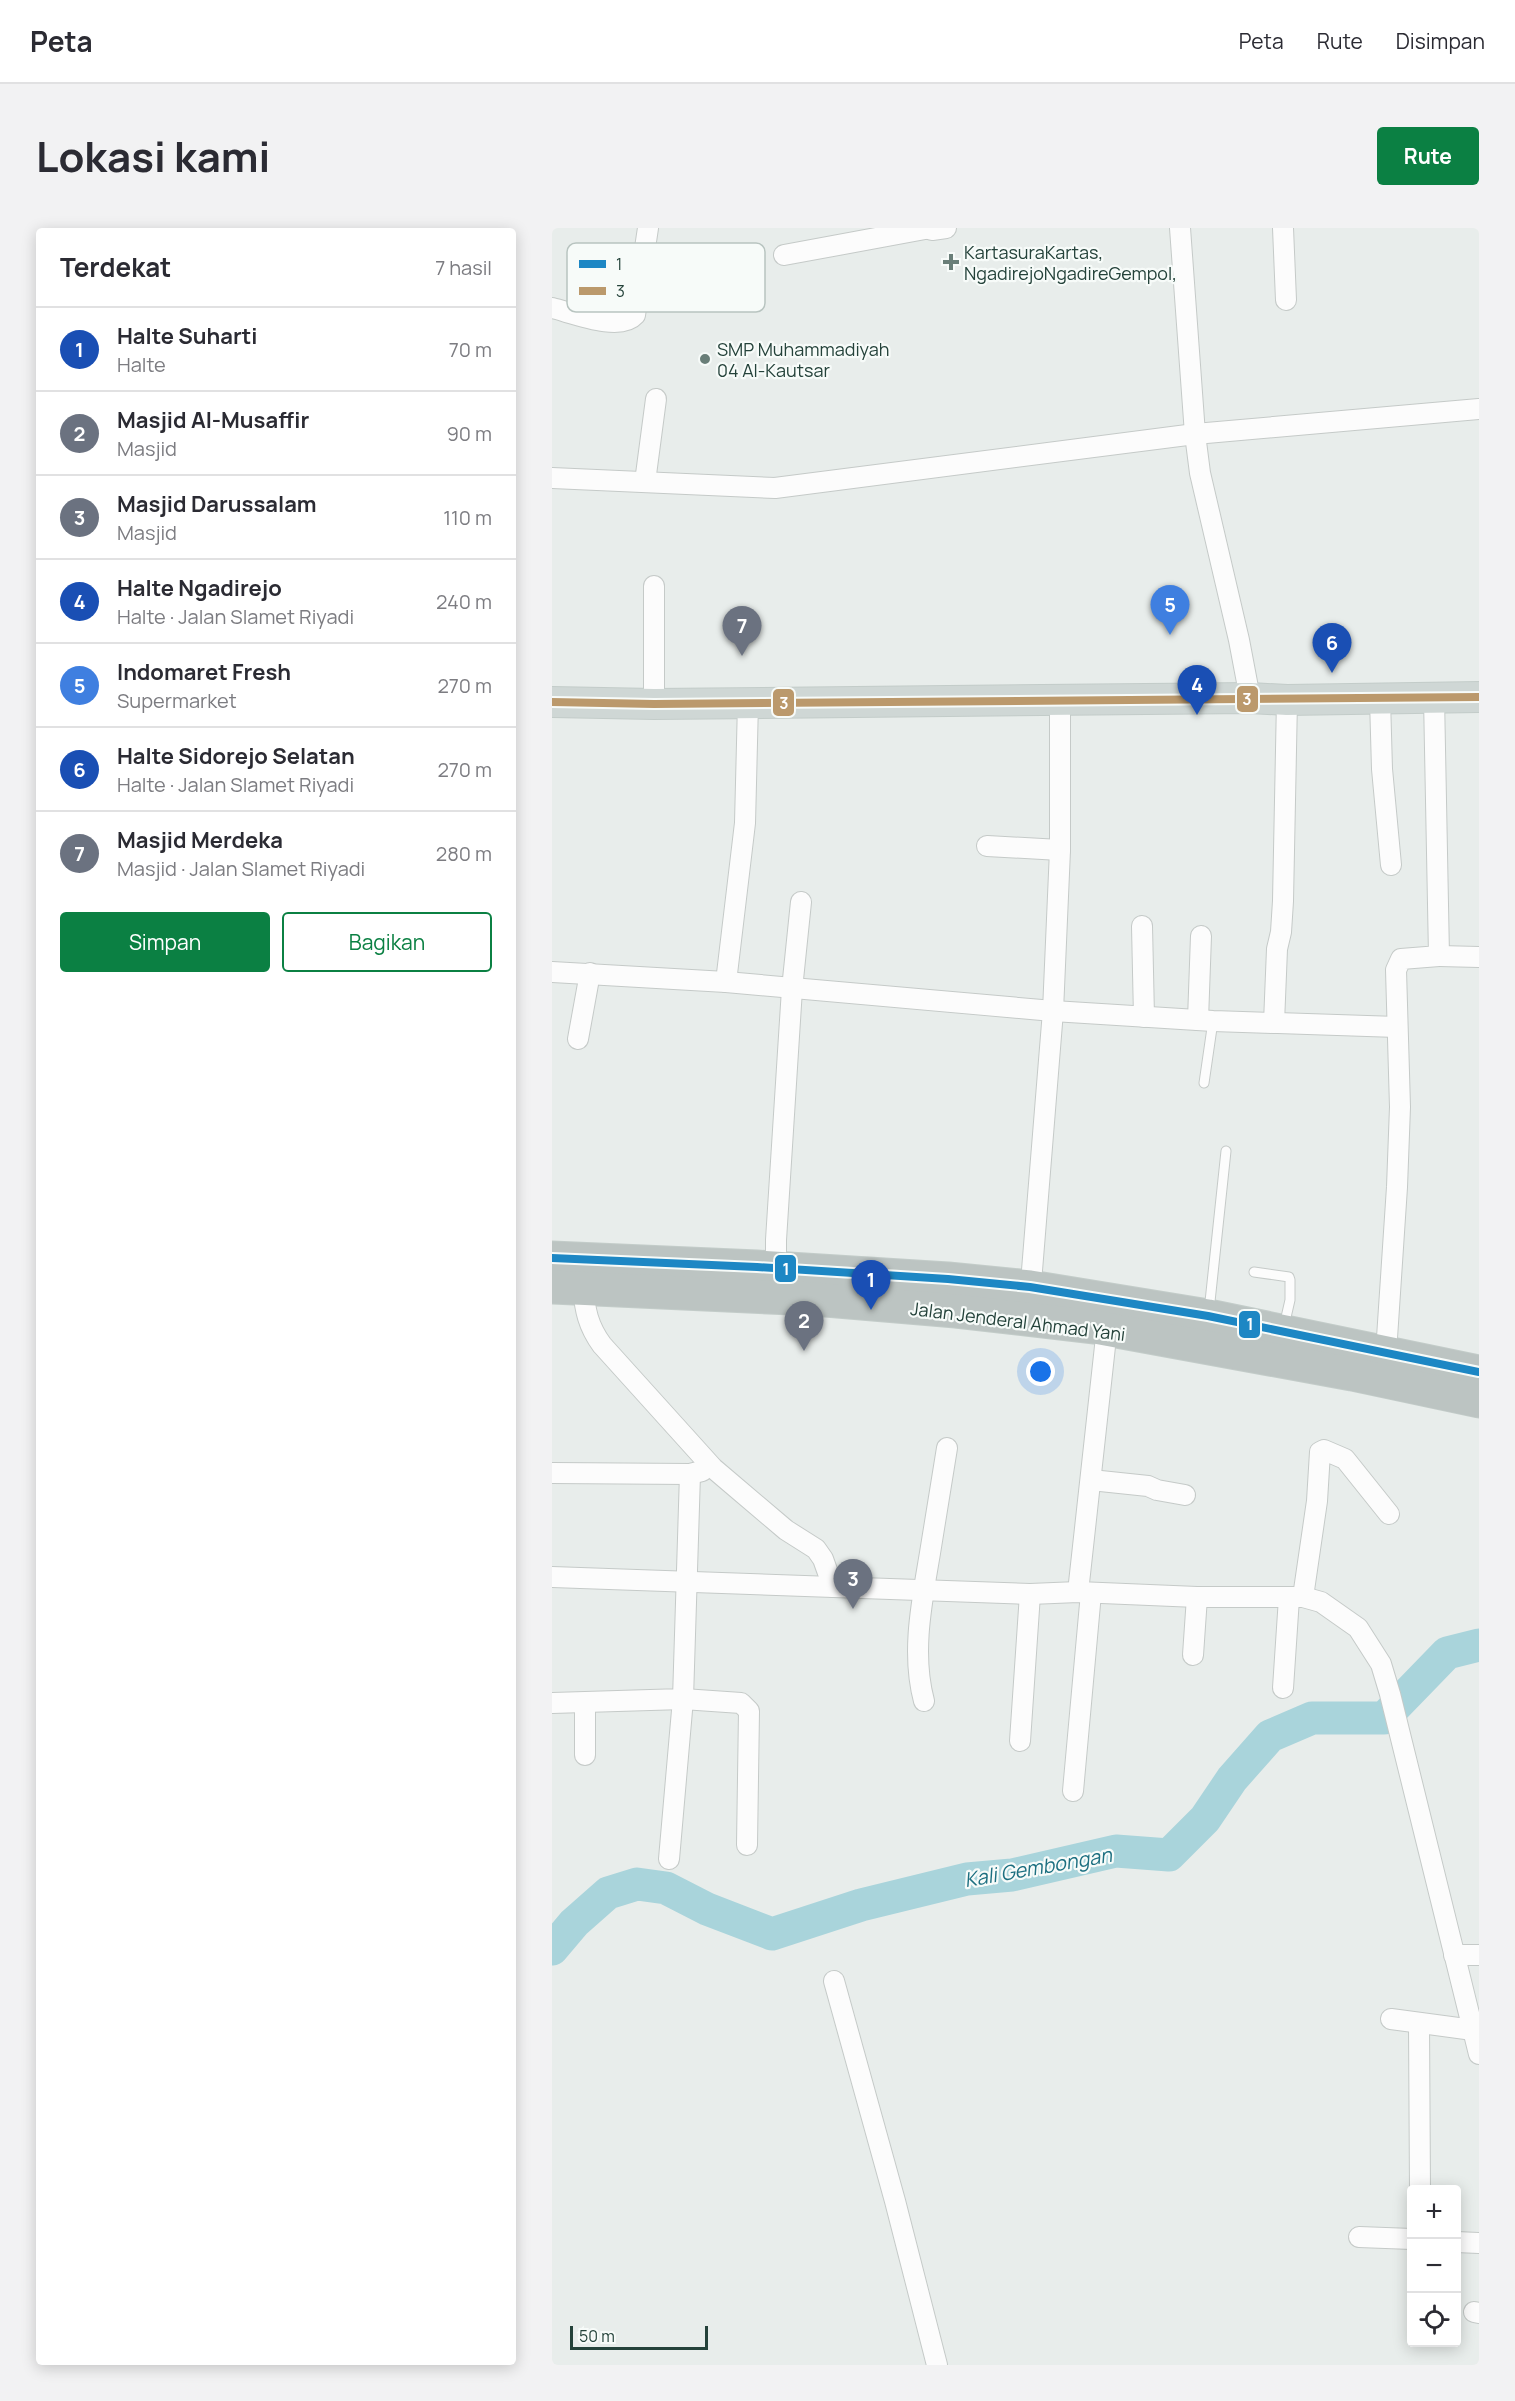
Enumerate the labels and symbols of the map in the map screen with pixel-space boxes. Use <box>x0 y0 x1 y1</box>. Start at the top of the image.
place label: KartasuraKartas, NgadirejoNgadireGempol, <box>964 240 1177 285</box>
legend <box>567 243 765 312</box>
text: 1 <box>616 253 622 275</box>
marker: KartasuraKartas, NgadirejoNgadireGempol, <box>942 253 960 271</box>
text: 3 <box>616 280 625 302</box>
place label: SMP Muhammadiyah 04 Al-Kautsar <box>717 337 889 382</box>
marker: SMP Muhammadiyah 04 Al-Kautsar <box>698 352 712 366</box>
pin: 5 <box>1150 586 1190 635</box>
pin: 7 <box>722 606 762 656</box>
pin: 6 <box>1312 624 1352 673</box>
pin: 4 <box>1178 666 1216 715</box>
line badge: 3 <box>1236 685 1259 713</box>
line badge: 3 <box>772 688 795 717</box>
text: 3 <box>1242 688 1252 710</box>
text: 3 <box>779 692 789 714</box>
line badge: 1 <box>774 1254 797 1283</box>
text: 1 <box>782 1258 790 1280</box>
pin: 1 <box>852 1260 890 1310</box>
street label: Jalan Jenderal Ahmad Yani <box>909 1296 1127 1346</box>
pin: 2 <box>784 1302 824 1351</box>
line badge: 1 <box>1238 1310 1261 1339</box>
text: 1 <box>1246 1313 1254 1335</box>
your location <box>1026 1357 1055 1386</box>
pin: 3 <box>834 1560 872 1609</box>
water label: Kali Gembongan <box>962 1841 1115 1893</box>
scale bar <box>570 2323 708 2350</box>

